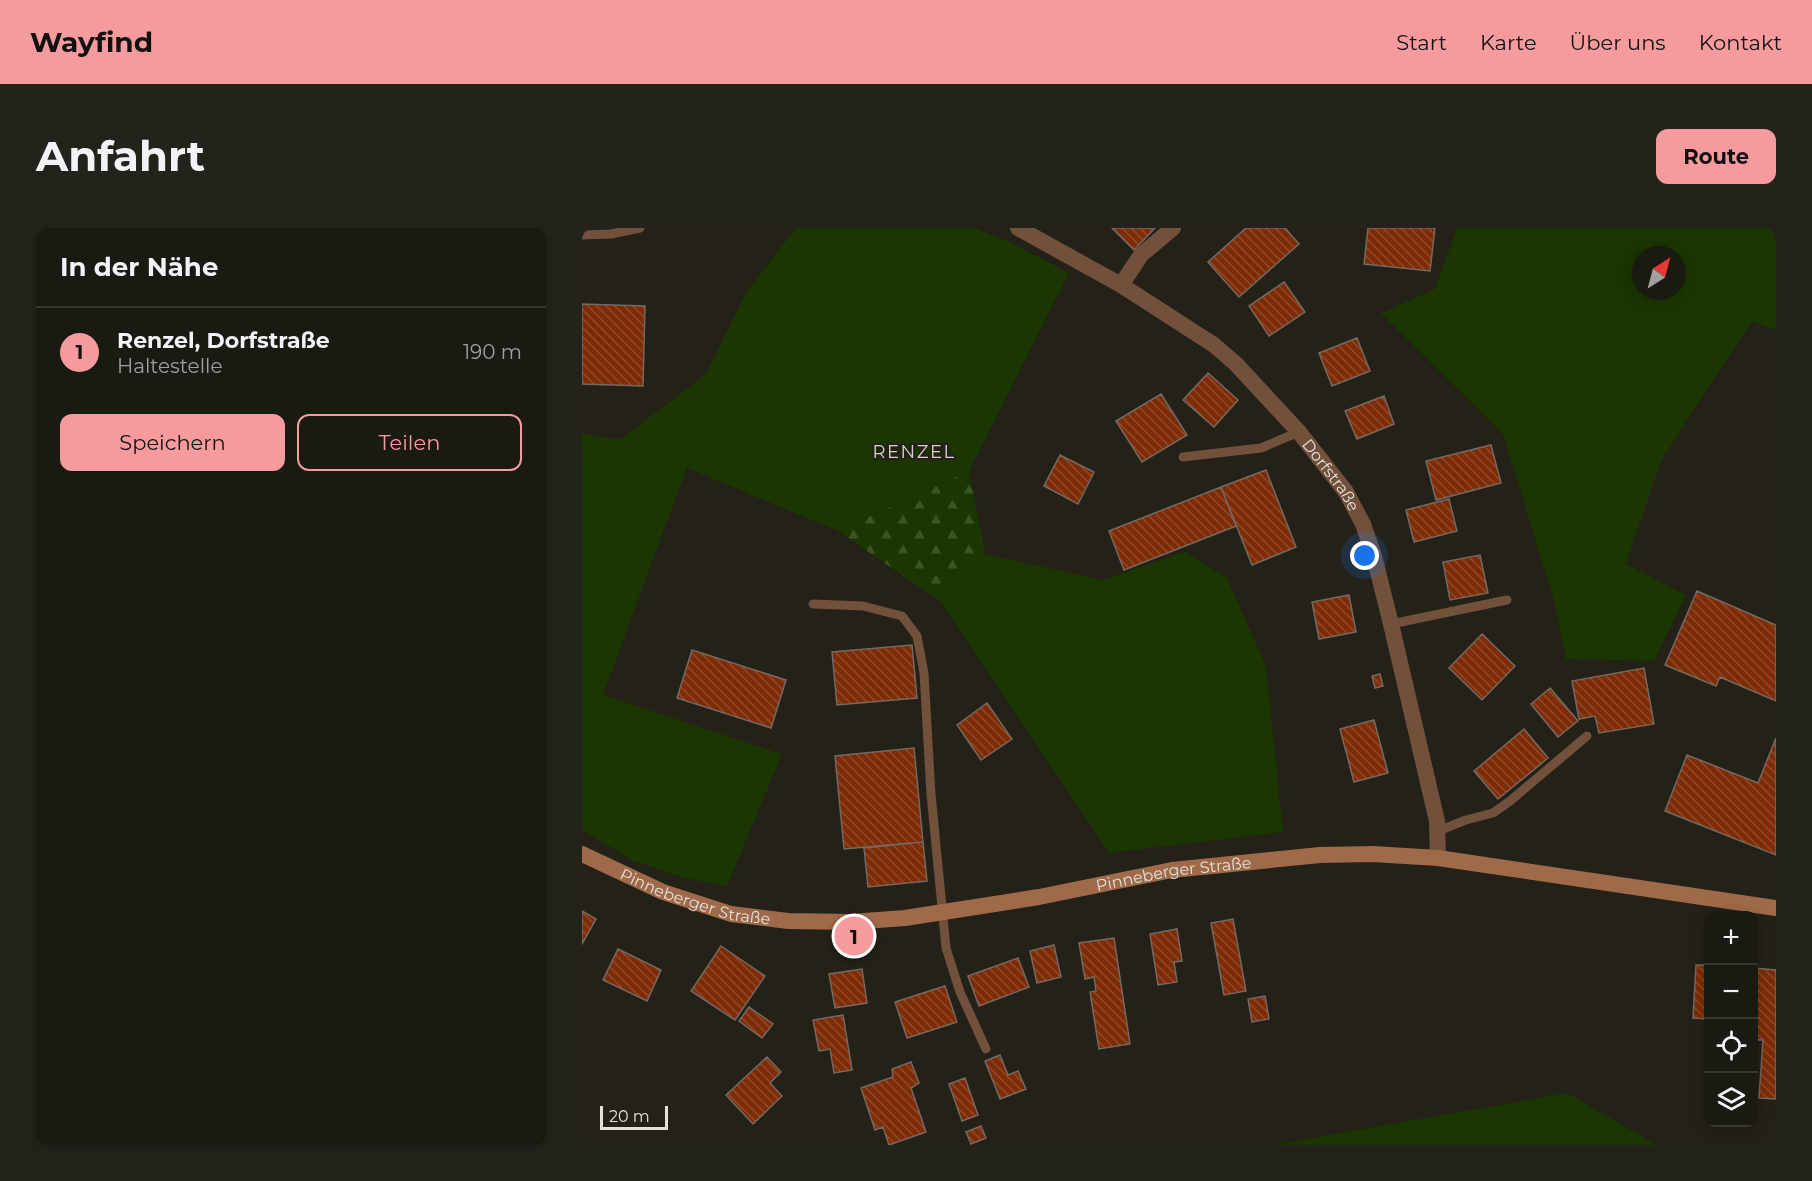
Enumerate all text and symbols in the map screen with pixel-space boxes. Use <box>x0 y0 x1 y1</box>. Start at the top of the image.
text: Wayfind <box>30 25 153 59</box>
text: Start <box>1396 30 1447 55</box>
text: Karte <box>1480 30 1537 55</box>
text: Über uns <box>1570 30 1666 55</box>
text: Kontakt <box>1699 30 1782 55</box>
button: Route <box>1656 129 1776 184</box>
text: Anfahrt <box>36 130 205 182</box>
north arrow <box>1632 246 1686 300</box>
text: In der Nähe <box>60 251 218 283</box>
text: Renzel, Dorfstraße <box>117 327 330 354</box>
text: 1 <box>76 340 83 364</box>
text: 190 m <box>463 340 522 364</box>
text: Haltestelle <box>117 354 223 378</box>
button: Speichern <box>60 414 285 471</box>
button: Teilen <box>297 414 522 471</box>
street label: Dorfstraße <box>1298 435 1363 514</box>
district label: RENZEL <box>872 441 956 463</box>
your location <box>1350 541 1379 570</box>
street label: Pinneberger Straße <box>1094 853 1252 895</box>
street label: Pinneberger Straße <box>617 864 771 929</box>
map controls <box>1704 911 1758 1127</box>
button: + <box>1704 911 1758 965</box>
pin: 1 <box>834 914 874 958</box>
button: − <box>1704 965 1758 1019</box>
button: locate <box>1704 1019 1758 1073</box>
button: layers <box>1704 1073 1758 1127</box>
scale bar <box>600 1103 668 1130</box>
text: 20 m <box>609 1107 650 1126</box>

